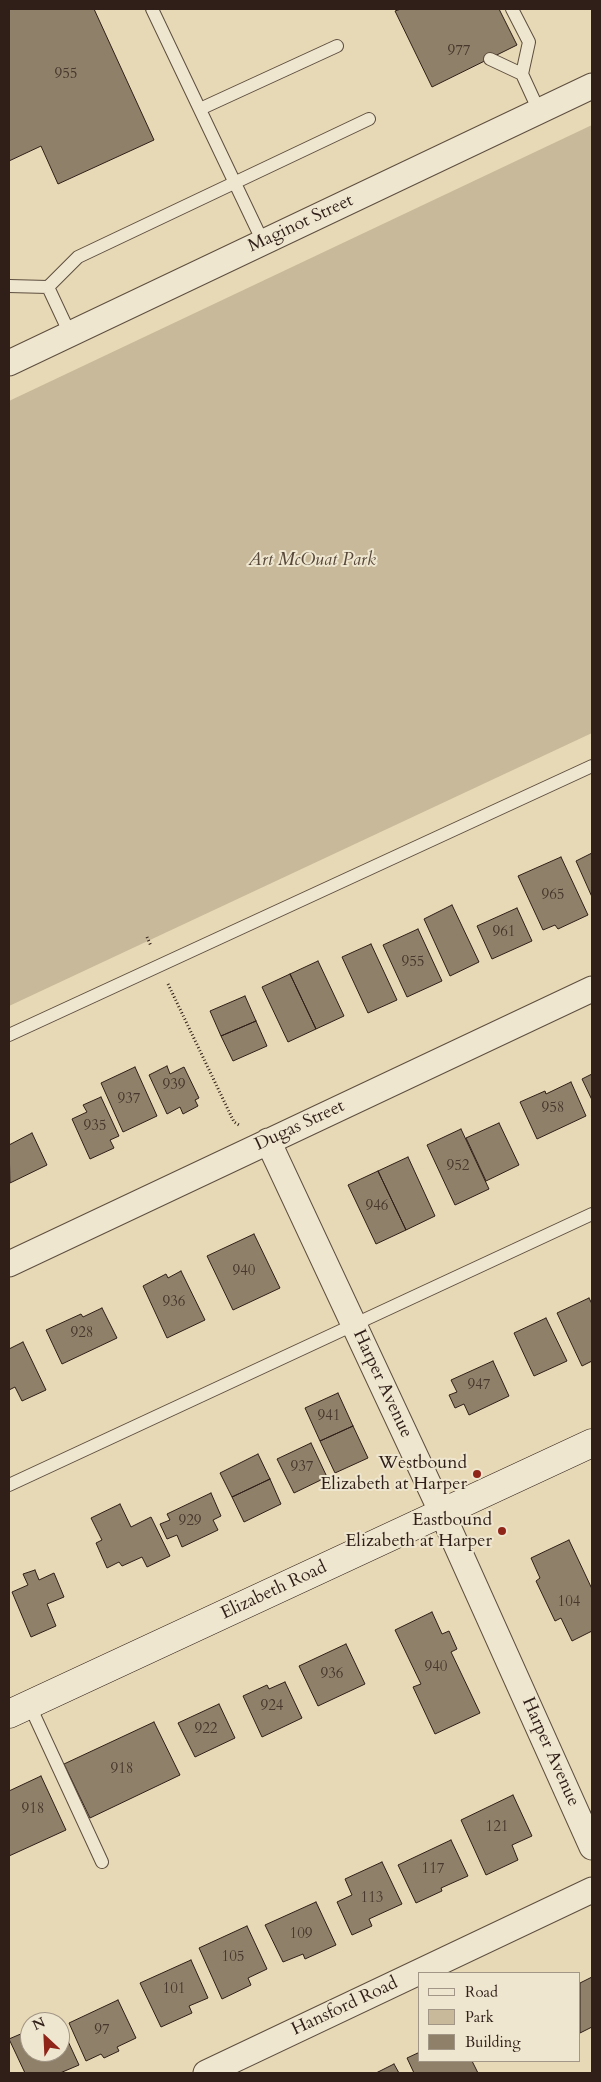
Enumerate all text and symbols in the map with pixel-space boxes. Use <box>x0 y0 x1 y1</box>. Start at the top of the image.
house number: 977 <box>447 43 471 61</box>
house number: 955 <box>54 66 78 84</box>
street label: Maginot Street <box>245 190 357 258</box>
park label: Art McOuat Park <box>248 550 376 572</box>
house number: 965 <box>541 887 565 905</box>
house number: 961 <box>492 924 516 942</box>
house number: 955 <box>401 954 425 972</box>
house number: 939 <box>162 1077 186 1095</box>
house number: 937 <box>117 1091 141 1109</box>
street label: Dugas Street <box>252 1096 348 1156</box>
house number: 958 <box>541 1100 565 1118</box>
house number: 935 <box>83 1118 107 1136</box>
house number: 952 <box>446 1158 470 1176</box>
house number: 946 <box>365 1198 389 1216</box>
house number: 940 <box>232 1263 256 1281</box>
house number: 936 <box>162 1294 186 1312</box>
house number: 928 <box>70 1325 94 1343</box>
street label: Harper Avenue <box>348 1326 416 1442</box>
house number: 947 <box>467 1377 491 1395</box>
house number: 941 <box>317 1408 341 1426</box>
place label: Westbound Elizabeth at Harper <box>320 1453 467 1496</box>
house number: 937 <box>290 1459 314 1477</box>
marker: Westbound Elizabeth at Harper <box>471 1468 483 1480</box>
place label: Eastbound Elizabeth at Harper <box>345 1510 492 1552</box>
house number: 929 <box>178 1513 202 1531</box>
marker: Eastbound Elizabeth at Harper <box>496 1525 508 1537</box>
street label: Elizabeth Road <box>218 1557 330 1625</box>
house number: 104 <box>557 1594 581 1612</box>
house number: 940 <box>424 1659 448 1677</box>
house number: 936 <box>320 1666 344 1684</box>
street label: Harper Avenue <box>516 1694 584 1810</box>
house number: 924 <box>260 1698 284 1716</box>
house number: 922 <box>194 1721 218 1739</box>
house number: 918 <box>110 1761 134 1779</box>
house number: 918 <box>21 1801 45 1819</box>
house number: 121 <box>485 1819 509 1837</box>
house number: 117 <box>421 1861 445 1879</box>
house number: 113 <box>360 1890 384 1908</box>
house number: 109 <box>289 1926 313 1944</box>
house number: 105 <box>221 1949 245 1967</box>
legend <box>418 1972 581 2062</box>
street label: Hansford Road <box>288 1973 402 2041</box>
house number: 101 <box>162 1981 186 1999</box>
text: Road <box>465 1982 498 2002</box>
text: Park <box>465 2007 494 2027</box>
north arrow <box>20 2012 70 2062</box>
text: N <box>29 2013 48 2035</box>
house number: 97 <box>94 2022 110 2040</box>
text: Building <box>465 2032 521 2052</box>

